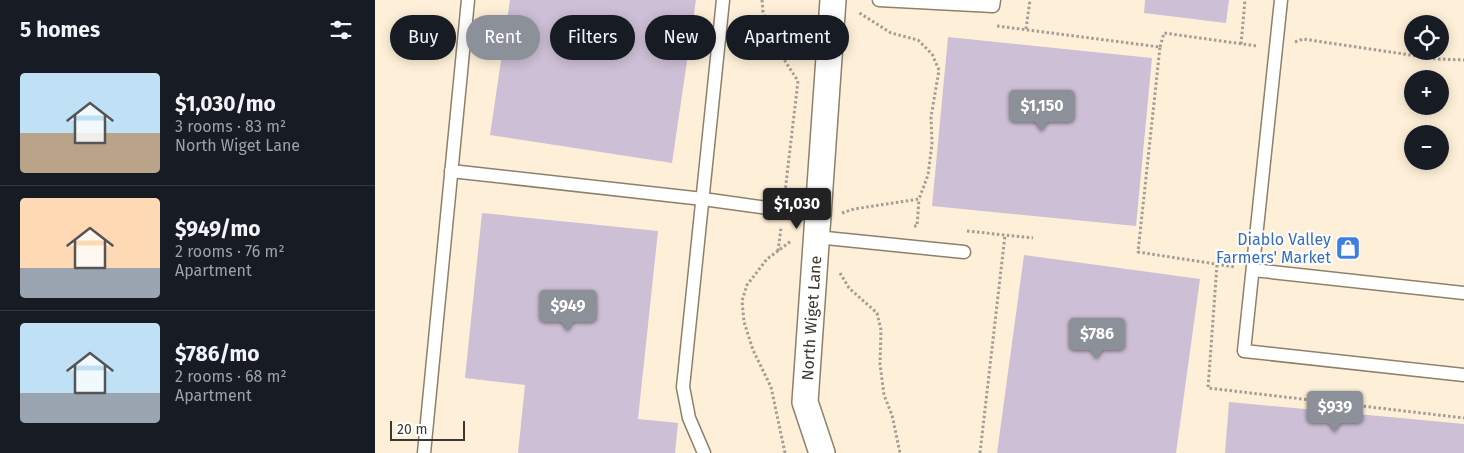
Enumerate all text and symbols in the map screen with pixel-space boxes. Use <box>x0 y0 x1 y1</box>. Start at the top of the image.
chip: Buy <box>390 15 456 60</box>
chip: Rent <box>466 15 540 60</box>
chip: Filters <box>550 15 635 60</box>
chip: New <box>645 15 716 60</box>
chip: Apartment <box>726 15 849 60</box>
map controls <box>1404 15 1449 170</box>
button: locate <box>1404 15 1449 60</box>
icon: filters <box>327 16 355 44</box>
text: 5 homes <box>20 17 100 43</box>
button: + <box>1404 70 1449 115</box>
pin: $1,150 <box>1001 90 1083 132</box>
text: $1,030/mo <box>175 91 276 117</box>
icon: home <box>60 93 120 153</box>
text: $1,150 <box>1020 96 1064 115</box>
text: 3 rooms · 83 m² <box>175 117 286 136</box>
button: − <box>1404 125 1449 170</box>
text: North Wiget Lane <box>175 136 300 155</box>
pin: $1,030 <box>756 188 838 230</box>
text: $1,030 <box>774 194 820 213</box>
text: $949/mo <box>175 216 260 242</box>
icon: home <box>60 218 120 278</box>
place label: Diablo Valley Farmers' Market <box>1216 230 1331 267</box>
shop icon: Diablo Valley Farmers' Market <box>1335 235 1361 261</box>
text: 2 rooms · 76 m² <box>175 242 285 261</box>
street label: North Wiget Lane <box>798 255 825 381</box>
text: Apartment <box>175 261 252 280</box>
pin: $949 <box>538 290 598 332</box>
text: $949 <box>550 296 586 315</box>
pin: $786 <box>1067 318 1127 360</box>
text: $786 <box>1080 324 1114 343</box>
text: $786/mo <box>175 341 260 367</box>
icon: home <box>60 343 120 403</box>
text: 2 rooms · 68 m² <box>175 367 287 386</box>
text: Apartment <box>175 386 252 405</box>
pin: $939 <box>1305 390 1365 433</box>
text: $939 <box>1318 397 1352 416</box>
scale bar <box>390 418 465 441</box>
text: 20 m <box>397 421 427 438</box>

